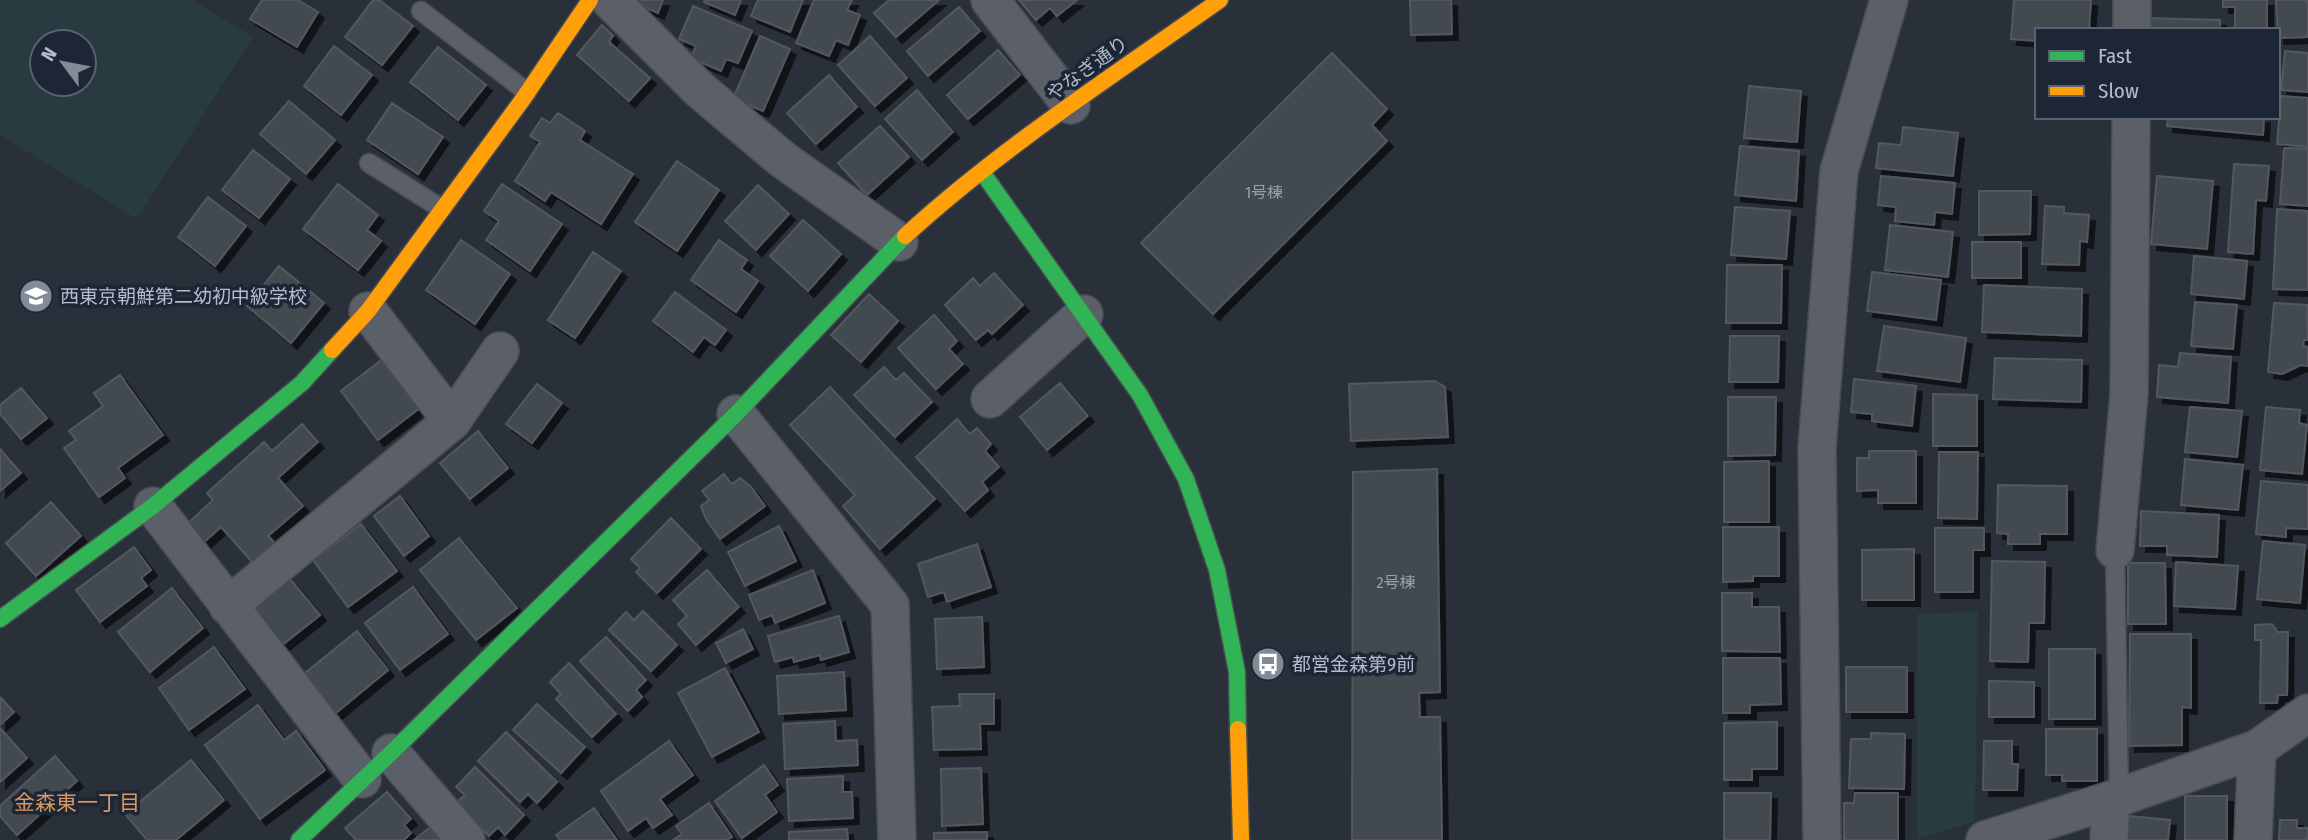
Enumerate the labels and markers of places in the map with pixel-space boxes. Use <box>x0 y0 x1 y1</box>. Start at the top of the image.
school or university icon: 西東京朝鮮第二幼初中級学校 <box>17 277 55 315</box>
place label: 西東京朝鮮第二幼初中級学校 <box>60 285 307 308</box>
bus stop icon: 都営金森第9前 <box>1249 645 1287 683</box>
place label: 都営金森第9前 <box>1292 653 1415 676</box>

